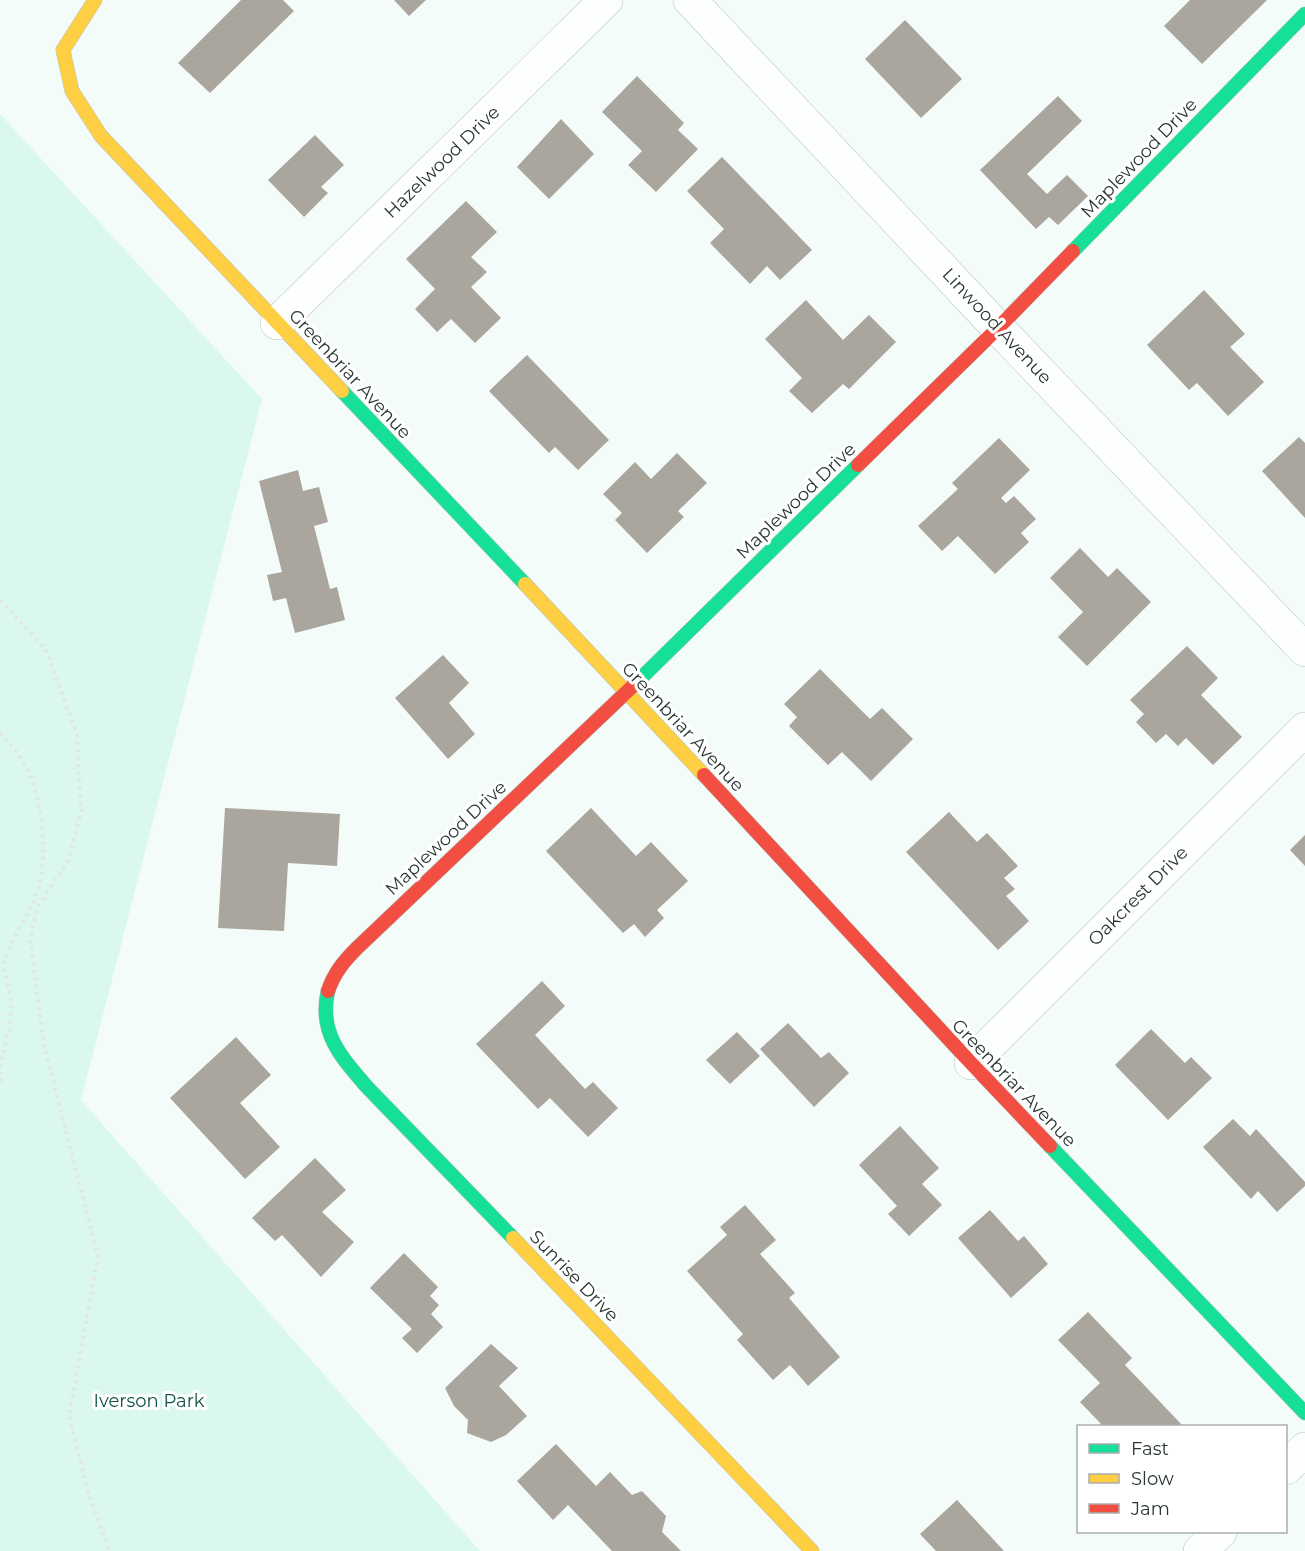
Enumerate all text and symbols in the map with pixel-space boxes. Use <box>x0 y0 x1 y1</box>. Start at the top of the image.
street label: Maplewood Drive <box>1076 94 1202 222</box>
street label: Hazelwood Drive <box>380 101 504 223</box>
street label: Linwood Avenue <box>938 263 1056 389</box>
street label: Greenbriar Avenue <box>284 305 416 444</box>
street label: Maplewood Drive <box>732 438 860 564</box>
street label: Greenbriar Avenue <box>617 658 749 797</box>
street label: Maplewood Drive <box>381 776 511 900</box>
street label: Oakcrest Drive <box>1084 841 1193 950</box>
street label: Greenbriar Avenue <box>947 1014 1081 1152</box>
street label: Sunrise Drive <box>525 1226 623 1326</box>
park label: Iverson Park <box>93 1390 205 1412</box>
legend <box>1077 1425 1287 1533</box>
text: Fast <box>1131 1438 1169 1460</box>
text: Slow <box>1131 1468 1174 1490</box>
text: Jam <box>1130 1498 1170 1520</box>

